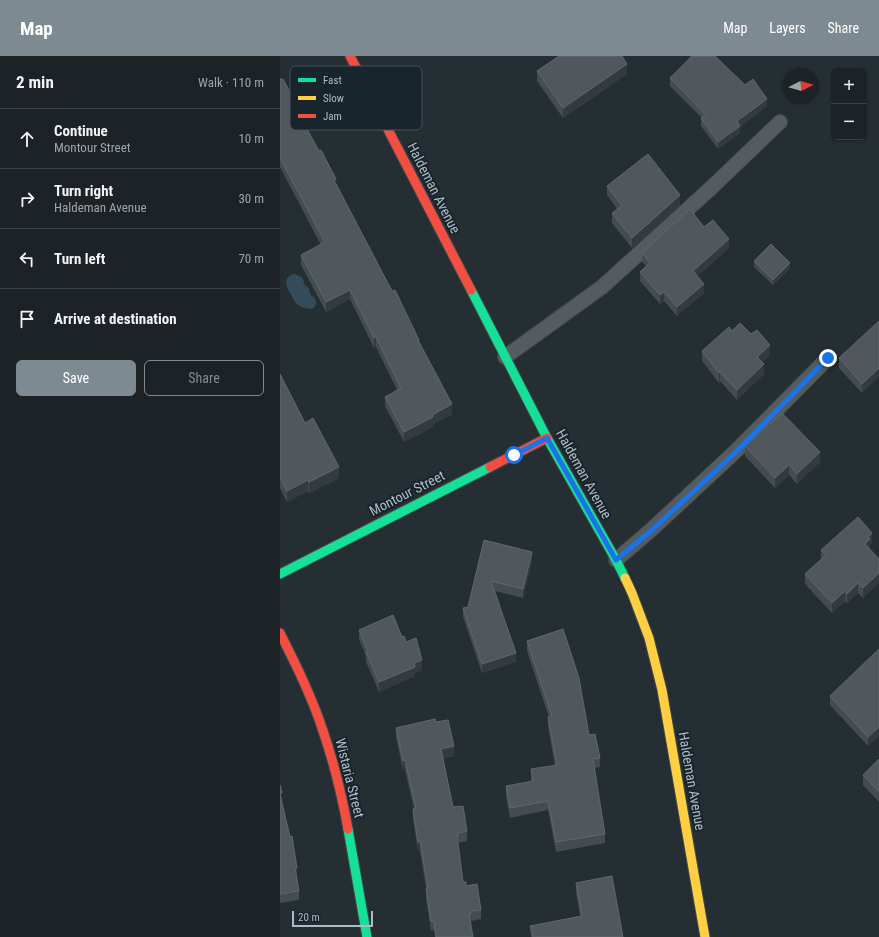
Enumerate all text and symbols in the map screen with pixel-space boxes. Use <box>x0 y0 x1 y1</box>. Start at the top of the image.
text: Map <box>20 17 53 40</box>
text: Map <box>723 20 747 36</box>
text: Layers <box>769 20 806 36</box>
text: Share <box>828 20 859 36</box>
legend <box>290 66 422 130</box>
north arrow <box>783 68 819 104</box>
map controls <box>831 68 867 140</box>
button: + <box>831 68 867 104</box>
text: 2 min <box>16 72 54 92</box>
text: Fast <box>323 74 342 87</box>
text: Walk · 110 m <box>198 75 264 90</box>
text: Slow <box>323 92 344 105</box>
button: − <box>831 104 867 140</box>
text: Jam <box>323 110 342 123</box>
text: Continue <box>54 122 108 140</box>
icon: ahead <box>16 128 38 150</box>
text: 10 m <box>238 131 264 146</box>
text: Montour Street <box>54 140 131 155</box>
street label: Haldeman Avenue <box>404 140 464 236</box>
text: Turn right <box>54 182 113 200</box>
icon: right <box>16 188 38 210</box>
text: 30 m <box>238 191 264 206</box>
text: Haldeman Avenue <box>54 200 147 215</box>
icon: left <box>16 248 38 270</box>
text: Turn left <box>54 250 105 268</box>
text: 70 m <box>238 251 264 266</box>
icon: arrive <box>16 308 38 330</box>
text: Arrive at destination <box>54 310 177 328</box>
route end <box>819 349 837 367</box>
button: Save <box>16 360 136 396</box>
button: Share <box>144 360 264 396</box>
street label: Haldeman Avenue <box>553 427 615 522</box>
route start <box>505 446 523 464</box>
street label: Montour Street <box>367 467 447 519</box>
street label: Haldeman Avenue <box>675 731 709 832</box>
street label: Wistaria Street <box>332 737 368 819</box>
scale bar <box>292 909 373 928</box>
text: 20 m <box>298 911 320 924</box>

